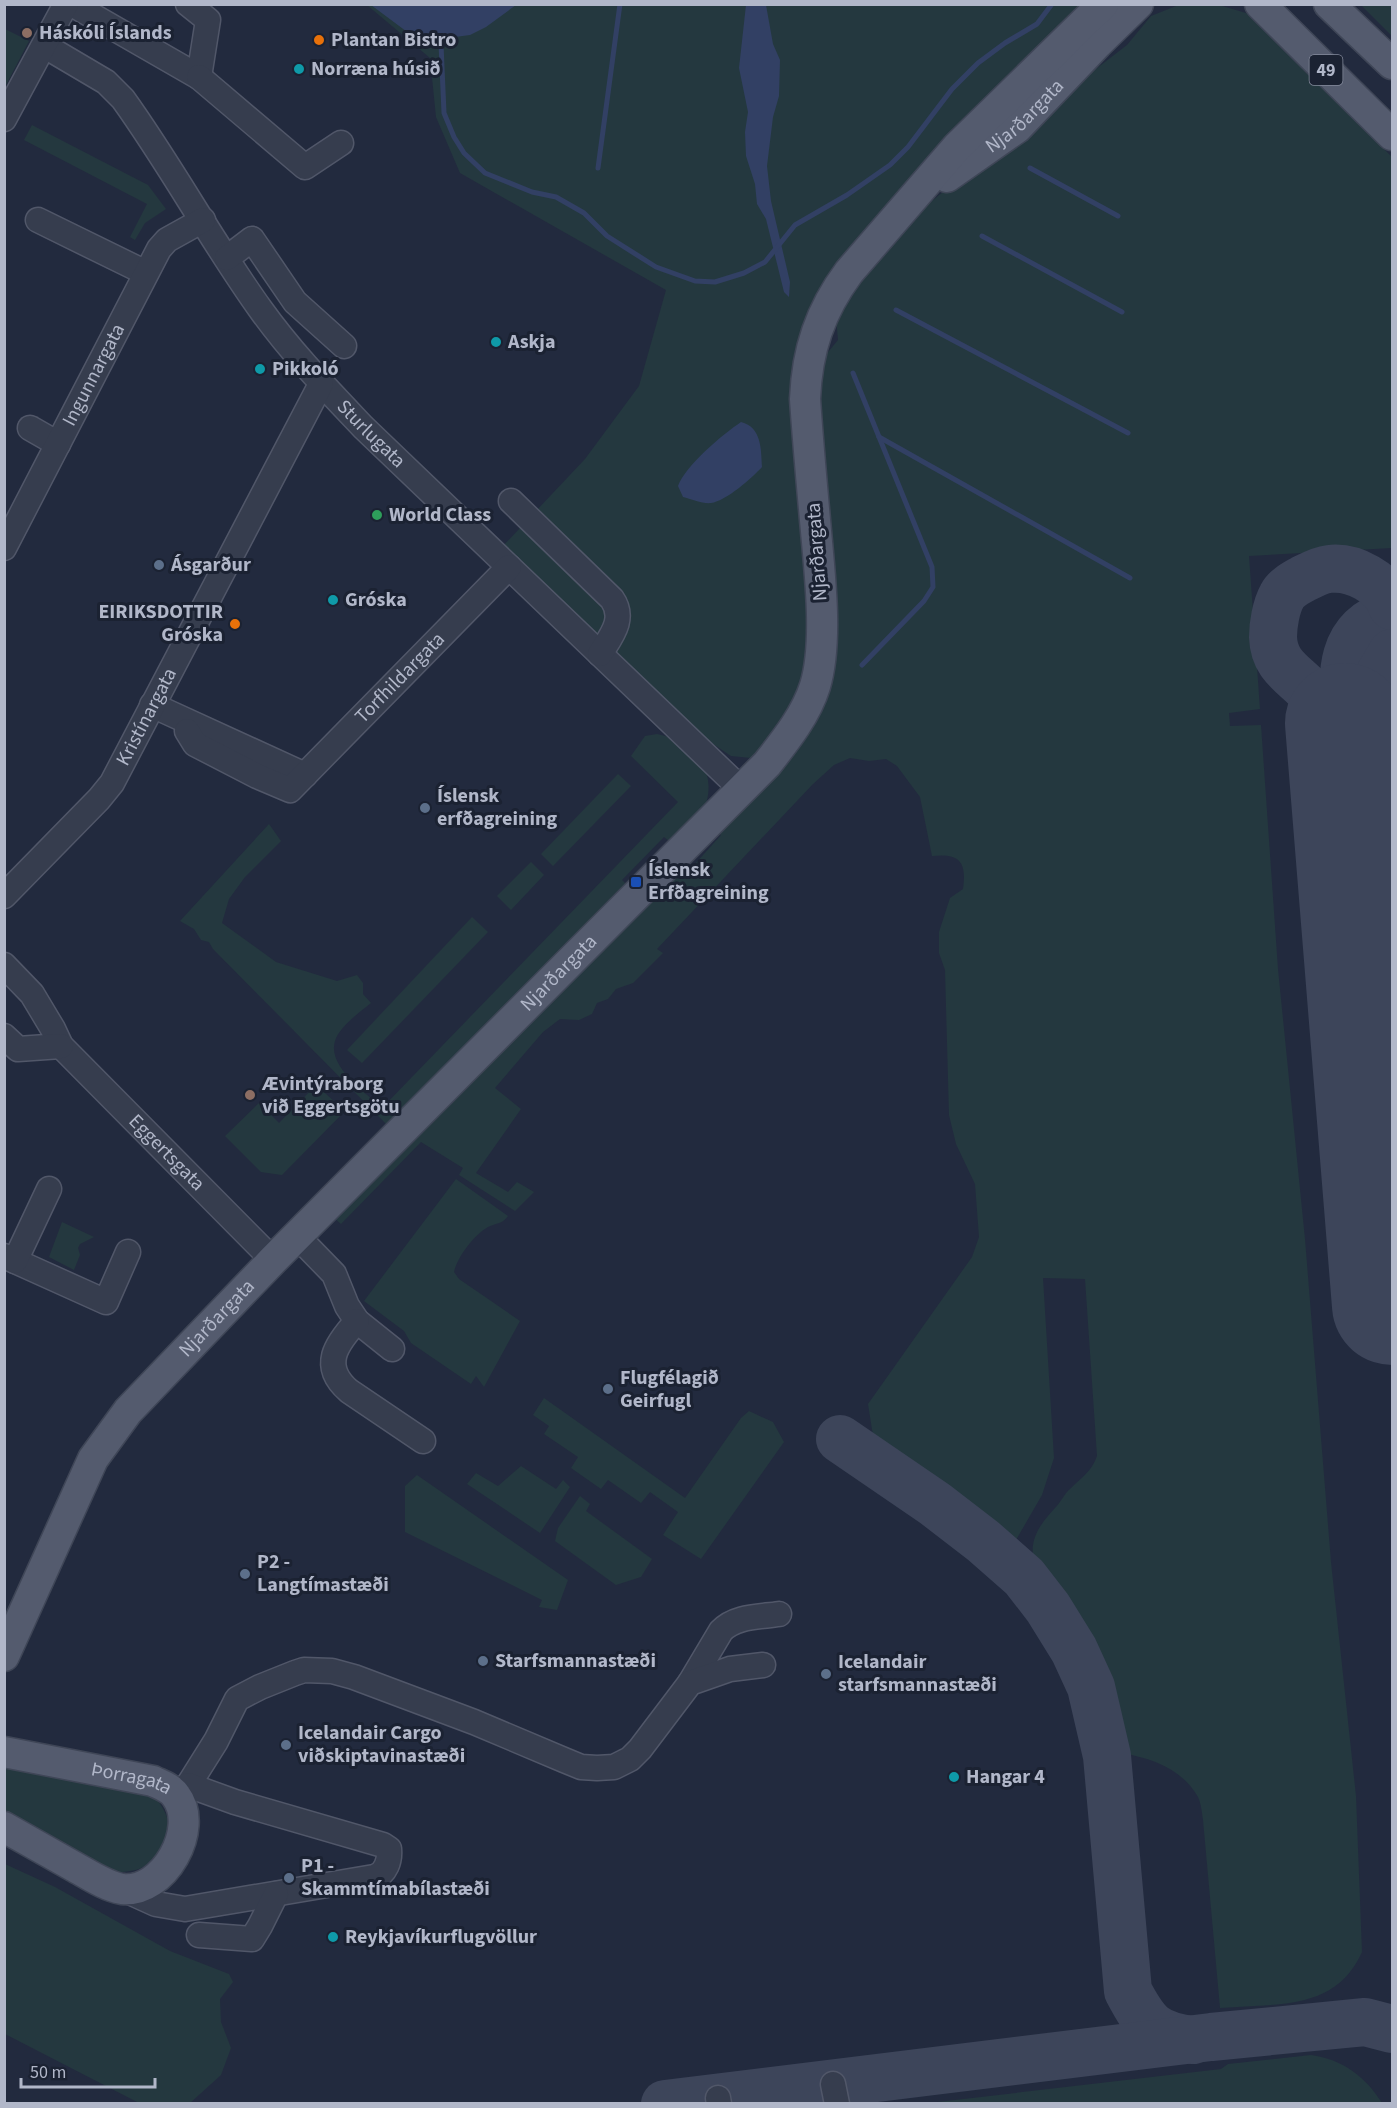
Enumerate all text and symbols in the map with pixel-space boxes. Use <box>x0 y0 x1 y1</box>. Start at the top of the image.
place label: Háskóli Íslands <box>39 19 172 47</box>
marker: Háskóli Íslands <box>20 26 34 40</box>
place label: Plantan Bistro <box>331 26 456 54</box>
marker: Plantan Bistro <box>312 33 326 47</box>
place label: Norræna húsið <box>311 55 441 83</box>
road number: 49 <box>1310 55 1342 85</box>
marker: Norræna húsið <box>292 62 306 76</box>
street label: Njarðargata <box>980 73 1070 160</box>
street label: Ingunnargata <box>56 319 132 431</box>
place label: Askja <box>507 328 555 356</box>
marker: Askja <box>489 335 503 349</box>
place label: Pikkoló <box>272 355 339 383</box>
marker: Pikkoló <box>253 362 267 376</box>
street label: Sturlugata <box>330 393 412 474</box>
place label: World Class <box>389 501 491 529</box>
street label: Njarðargata <box>800 502 834 602</box>
marker: World Class <box>370 508 384 522</box>
place label: Ásgarður <box>170 551 251 579</box>
marker: Ásgarður <box>152 558 166 572</box>
place label: Gróska <box>345 586 407 614</box>
marker: Gróska <box>326 593 340 607</box>
place label: EIRIKSDOTTIR Gróska <box>98 598 223 649</box>
marker: EIRIKSDOTTIR Gróska <box>228 617 242 631</box>
street label: Torfhildargata <box>349 626 451 730</box>
street label: Kristínargata <box>109 663 184 771</box>
place label: Íslensk erfðagreining <box>437 782 557 833</box>
marker: Íslensk erfðagreining <box>418 801 432 815</box>
place label: Íslensk Erfðagreining <box>648 856 769 907</box>
marker: Íslensk Erfðagreining <box>629 875 643 889</box>
street label: Njarðargata <box>514 928 604 1018</box>
place label: Ævintýraborg við Eggertsgötu <box>261 1070 400 1121</box>
marker: Ævintýraborg við Eggertsgötu <box>243 1088 257 1102</box>
street label: Eggertsgata <box>122 1108 211 1197</box>
street label: Njarðargata <box>173 1273 261 1364</box>
place label: Flugfélagið Geirfugl <box>620 1364 719 1415</box>
marker: Flugfélagið Geirfugl <box>601 1382 615 1396</box>
place label: P2 - Langtímastæði <box>257 1548 389 1599</box>
marker: P2 - Langtímastæði <box>238 1567 252 1581</box>
place label: Starfsmannastæði <box>495 1647 656 1675</box>
place label: Icelandair starfsmannastæði <box>838 1648 997 1699</box>
marker: Starfsmannastæði <box>476 1654 490 1668</box>
marker: Icelandair starfsmannastæði <box>819 1667 833 1681</box>
place label: Icelandair Cargo viðskiptavinastæði <box>298 1719 465 1770</box>
marker: Icelandair Cargo viðskiptavinastæði <box>279 1738 293 1752</box>
street label: Þorragata <box>89 1755 177 1802</box>
place label: Hangar 4 <box>966 1763 1045 1791</box>
marker: Hangar 4 <box>947 1770 961 1784</box>
place label: P1 - Skammtímabílastæði <box>301 1852 490 1903</box>
marker: P1 - Skammtímabílastæði <box>282 1871 296 1885</box>
place label: Reykjavíkurflugvöllur <box>345 1923 537 1951</box>
marker: Reykjavíkurflugvöllur <box>326 1930 340 1944</box>
scale bar <box>21 2051 154 2089</box>
text: 50 m <box>30 2060 66 2085</box>

